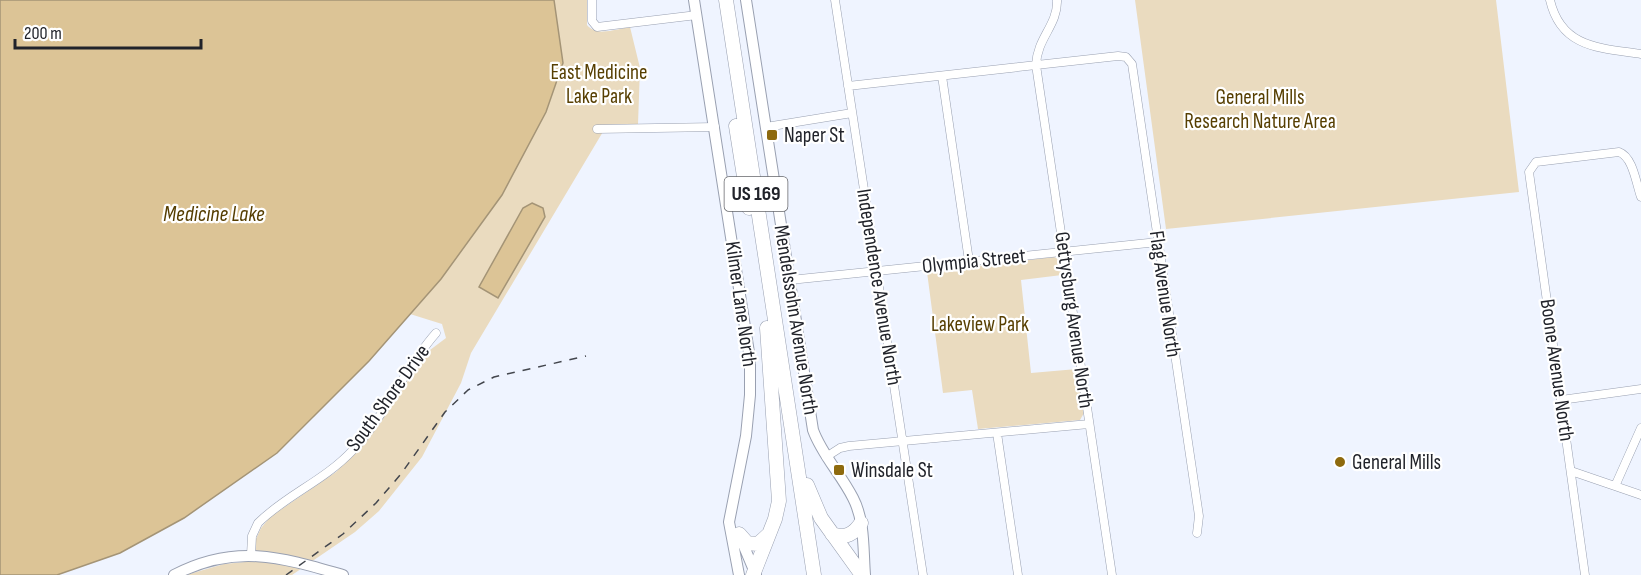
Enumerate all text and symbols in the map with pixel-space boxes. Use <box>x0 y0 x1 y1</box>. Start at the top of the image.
scale bar <box>15 12 201 50</box>
text: 200 m <box>24 23 62 44</box>
park label: East Medicine Lake Park <box>550 60 648 109</box>
park label: General Mills Research Nature Area <box>1184 85 1336 134</box>
place label: Naper St <box>784 123 845 148</box>
marker: Naper St <box>765 128 779 142</box>
road number: US 169 <box>724 177 788 211</box>
street label: Independence Avenue North <box>851 187 907 387</box>
water label: Medicine Lake <box>163 201 265 228</box>
street label: Mendelssohn Avenue North <box>769 223 823 417</box>
street label: Flag Avenue North <box>1144 229 1186 359</box>
street label: Gettysburg Avenue North <box>1049 230 1099 410</box>
street label: Kilmer Lane North <box>720 240 762 368</box>
street label: Olympia Street <box>921 243 1027 279</box>
street label: Boone Avenue North <box>1535 297 1579 443</box>
park label: Lakeview Park <box>931 312 1029 337</box>
street label: South Shore Drive <box>341 340 435 456</box>
place label: General Mills <box>1352 450 1441 475</box>
marker: General Mills <box>1333 455 1347 469</box>
place label: Winsdale St <box>851 458 933 483</box>
marker: Winsdale St <box>832 463 846 477</box>

